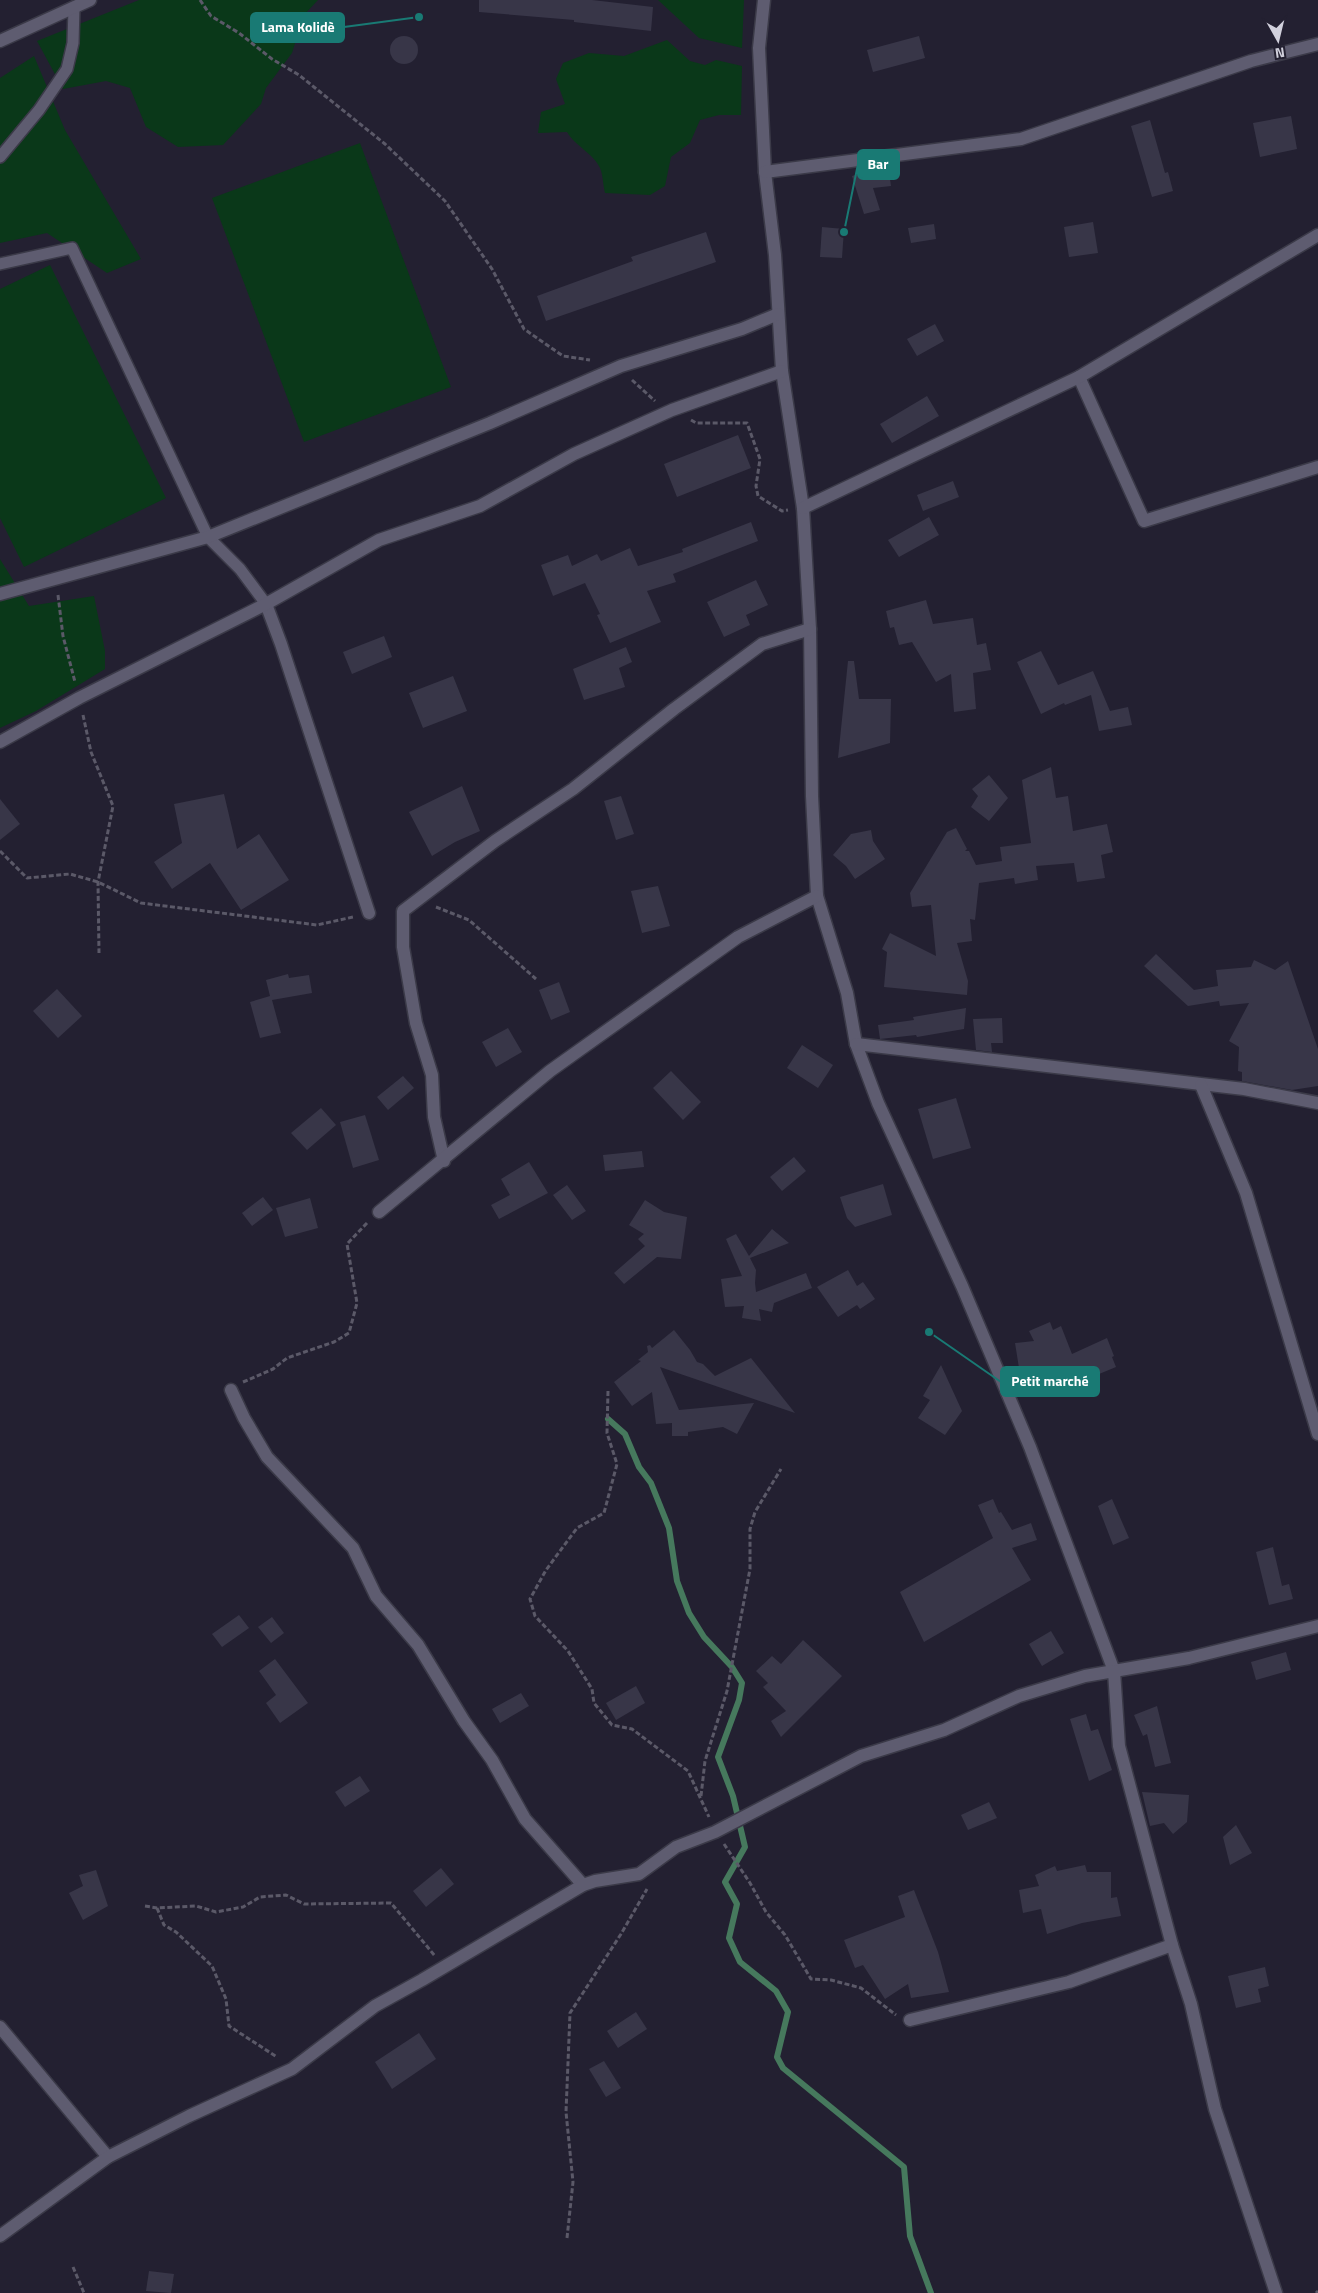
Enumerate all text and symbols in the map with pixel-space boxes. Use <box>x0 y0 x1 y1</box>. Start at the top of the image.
callout: Lama Kolidè <box>251 13 344 42</box>
north arrow <box>1253 15 1303 65</box>
text: Lama Kolidè <box>261 16 335 37</box>
text: N <box>1274 42 1286 64</box>
callout: Bar <box>858 150 899 179</box>
text: Bar <box>868 153 888 174</box>
callout: Petit marché <box>1001 1367 1099 1396</box>
text: Petit marché <box>1011 1370 1089 1391</box>

